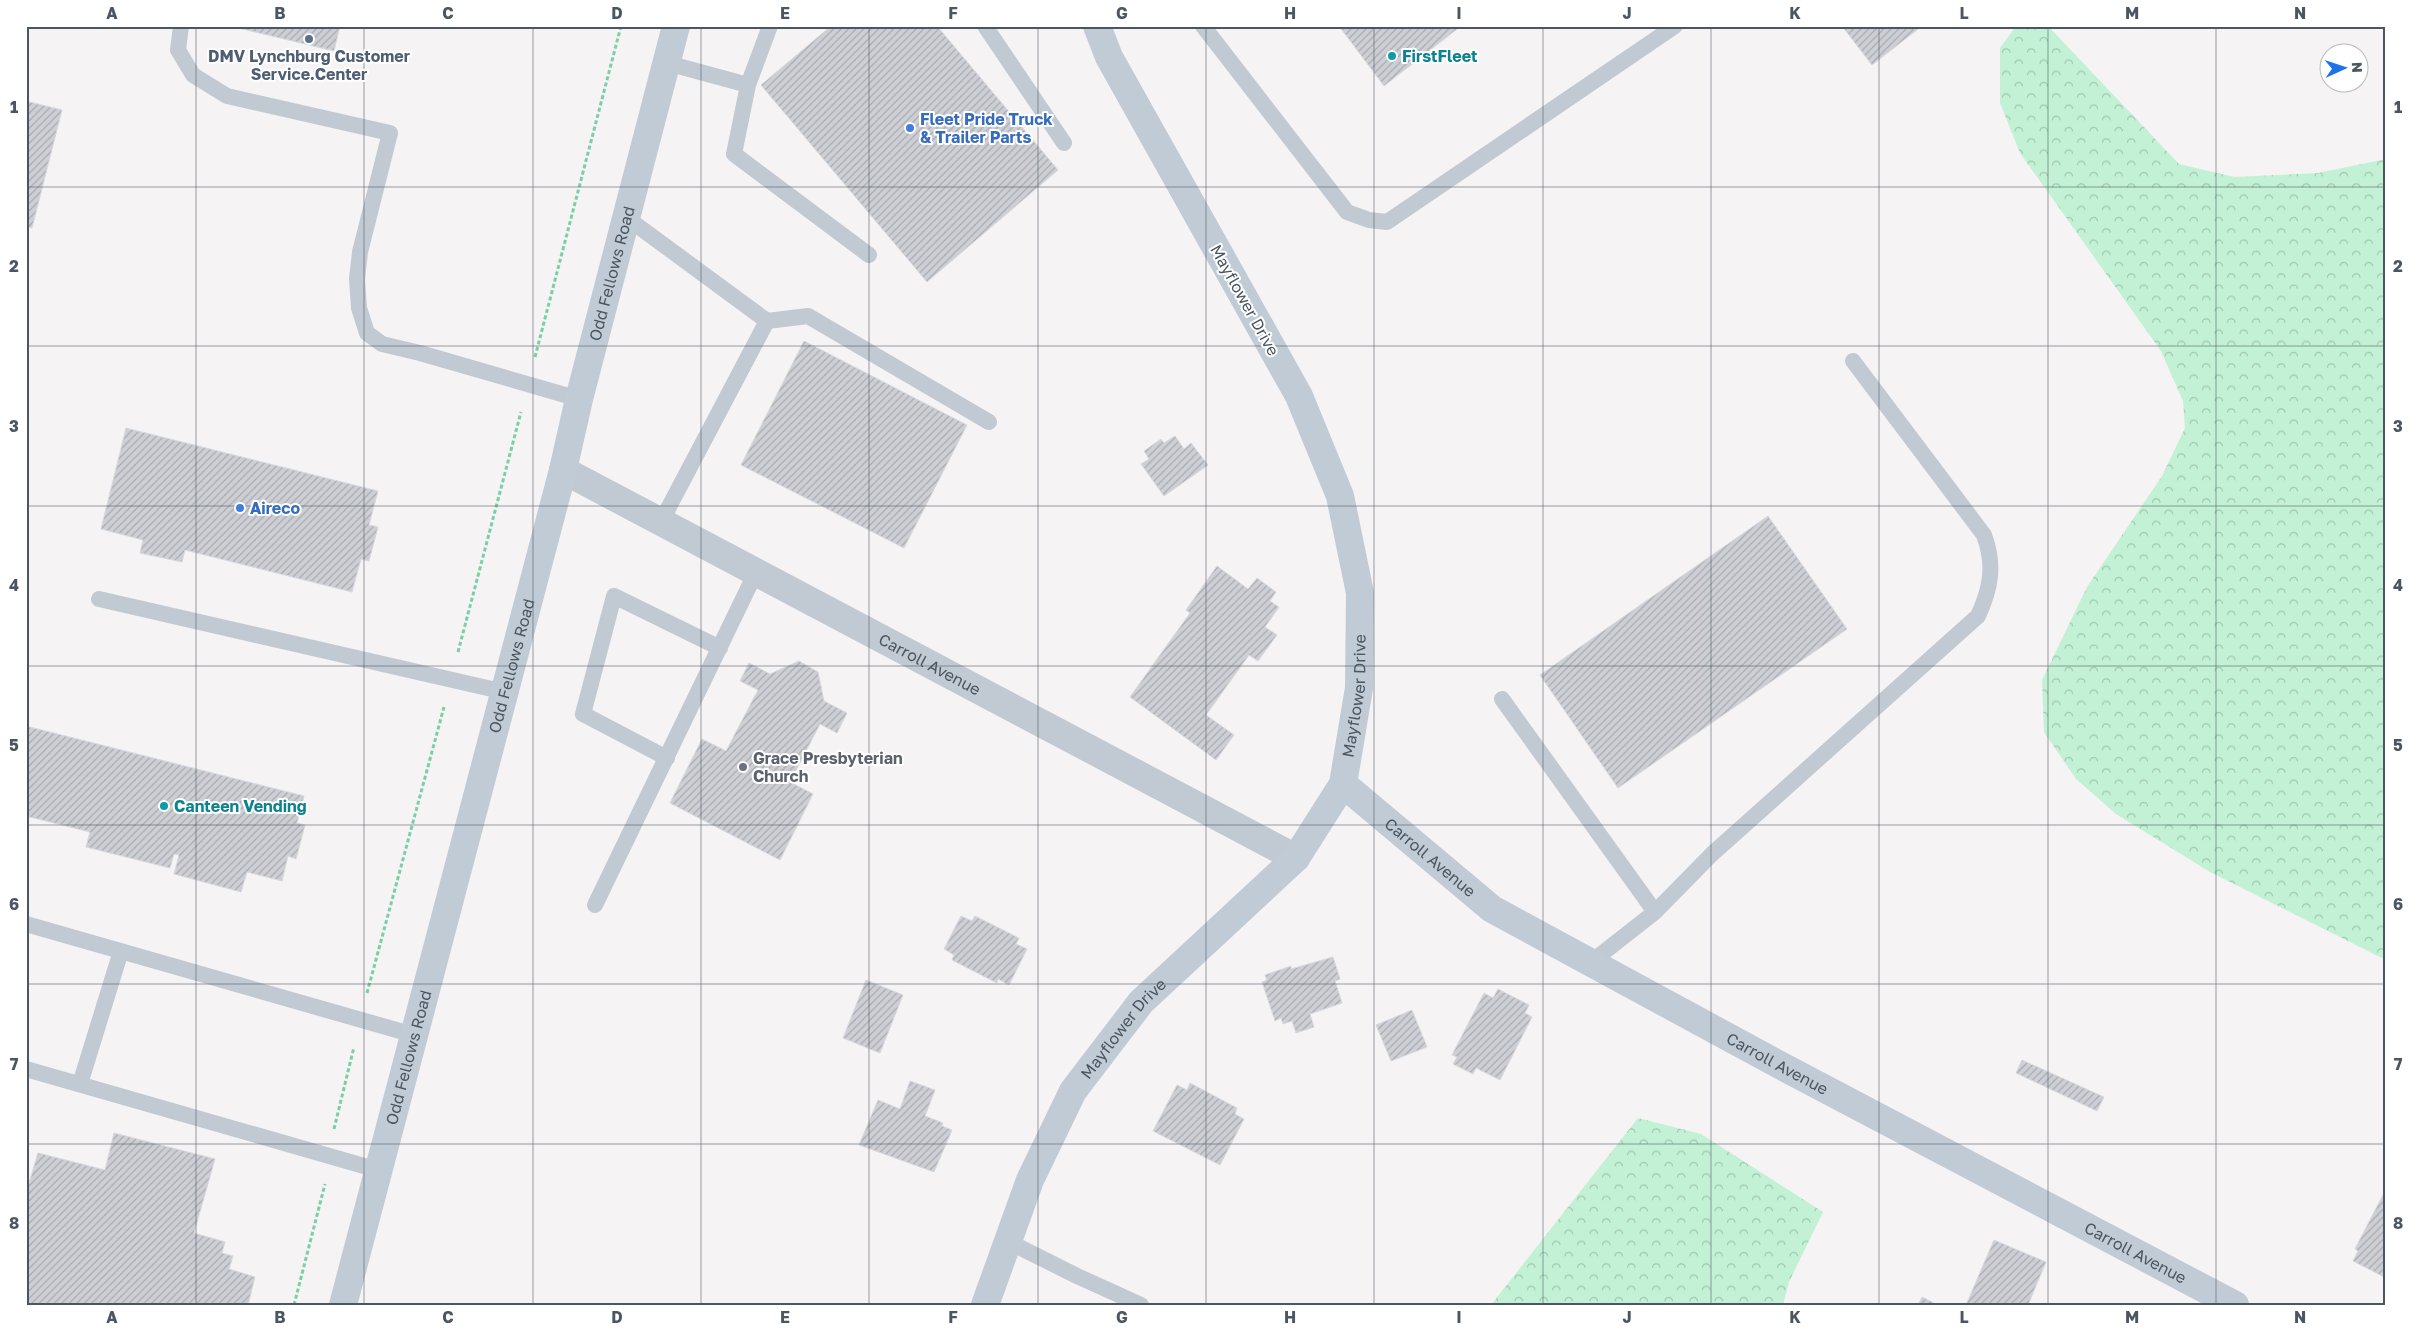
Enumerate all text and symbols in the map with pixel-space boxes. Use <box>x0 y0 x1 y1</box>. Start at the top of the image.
text: A <box>106 3 118 23</box>
text: B <box>274 3 286 23</box>
text: C <box>442 3 454 23</box>
text: D <box>611 3 623 23</box>
text: E <box>780 3 790 23</box>
text: F <box>948 3 958 23</box>
text: G <box>1116 3 1128 23</box>
text: H <box>1284 3 1296 23</box>
text: I <box>1456 3 1462 23</box>
text: J <box>1622 3 1632 23</box>
text: K <box>1789 3 1801 23</box>
text: L <box>1959 3 1969 23</box>
text: M <box>2125 3 2139 23</box>
text: N <box>2294 3 2306 23</box>
marker: DMV Lynchburg Customer Service.Center <box>303 33 315 45</box>
north arrow <box>2320 42 2370 92</box>
place label: DMV Lynchburg Customer Service.Center <box>208 46 410 84</box>
place label: FirstFleet <box>1402 46 1477 66</box>
marker: FirstFleet <box>1386 50 1398 62</box>
text: N <box>2349 62 2366 73</box>
text: 1 <box>10 97 18 117</box>
text: 1 <box>2394 97 2402 117</box>
place label: Fleet Pride Truck & Trailer Parts <box>920 109 1053 147</box>
marker: Fleet Pride Truck & Trailer Parts <box>904 122 916 134</box>
street label: Odd Fellows Road <box>585 204 639 343</box>
street label: Mayflower Drive <box>1206 241 1284 359</box>
text: 2 <box>9 256 19 276</box>
text: 2 <box>2393 256 2403 276</box>
text: 3 <box>9 416 19 436</box>
text: 3 <box>2393 416 2403 436</box>
place label: Aireco <box>250 498 300 518</box>
marker: Aireco <box>234 502 246 514</box>
text: 4 <box>9 575 19 595</box>
text: 4 <box>2393 575 2403 595</box>
street label: Odd Fellows Road <box>484 596 539 735</box>
street label: Carroll Avenue <box>875 629 984 699</box>
street label: Mayflower Drive <box>1338 634 1370 759</box>
text: 5 <box>9 735 19 755</box>
text: 5 <box>2393 735 2403 755</box>
place label: Grace Presbyterian Church <box>753 748 903 786</box>
marker: Grace Presbyterian Church <box>737 761 749 773</box>
place label: Canteen Vending <box>174 796 307 816</box>
marker: Canteen Vending <box>158 800 170 812</box>
street label: Carroll Avenue <box>1381 813 1480 901</box>
text: 6 <box>9 894 19 914</box>
text: 6 <box>2393 894 2403 914</box>
street label: Mayflower Drive <box>1076 974 1170 1083</box>
street label: Odd Fellows Road <box>381 988 436 1127</box>
street label: Carroll Avenue <box>1723 1028 1832 1099</box>
text: 7 <box>10 1054 19 1074</box>
text: 7 <box>2394 1054 2403 1074</box>
text: 8 <box>9 1213 19 1233</box>
text: 8 <box>2393 1213 2403 1233</box>
street label: Carroll Avenue <box>2081 1217 2190 1288</box>
text: A <box>106 1307 118 1327</box>
text: B <box>274 1307 286 1327</box>
text: C <box>442 1307 454 1327</box>
text: D <box>611 1307 623 1327</box>
text: E <box>780 1307 790 1327</box>
text: F <box>948 1307 958 1327</box>
text: G <box>1116 1307 1128 1327</box>
text: H <box>1284 1307 1296 1327</box>
text: I <box>1456 1307 1462 1327</box>
text: J <box>1622 1307 1632 1327</box>
text: K <box>1789 1307 1801 1327</box>
text: L <box>1959 1307 1969 1327</box>
text: M <box>2125 1307 2139 1327</box>
text: N <box>2294 1307 2306 1327</box>

